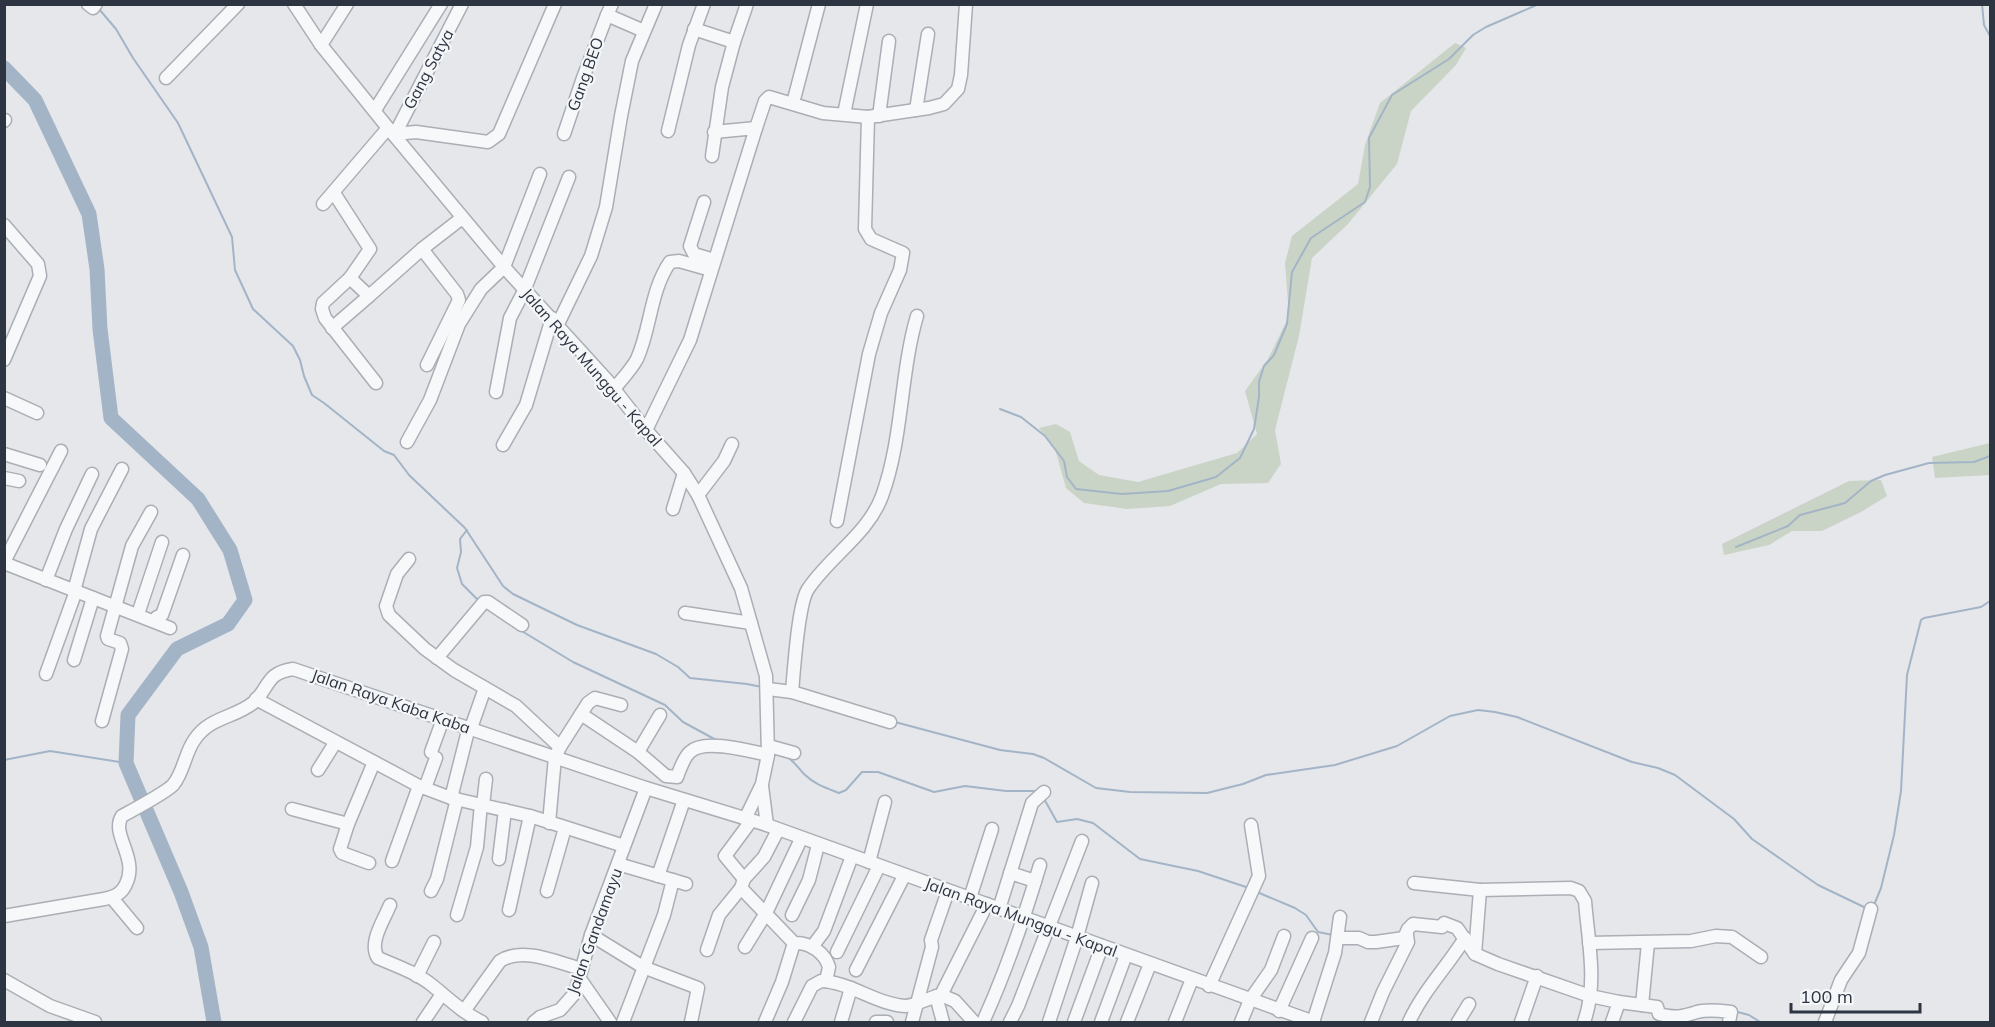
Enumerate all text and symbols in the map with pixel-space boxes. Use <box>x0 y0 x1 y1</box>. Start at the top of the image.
street label: Gang Satya <box>399 26 457 112</box>
street label: Gang BEO <box>562 34 608 114</box>
street label: Jalan Raya Munggu - Kapal <box>518 284 666 450</box>
street label: Jalan Raya Kaba Kaba <box>309 664 473 738</box>
street label: Jalan Gandamayu <box>562 865 626 997</box>
street label: Jalan Raya Munggu - Kapal <box>922 873 1120 961</box>
scale bar <box>1791 976 1920 1014</box>
text: 100 m <box>1800 985 1853 1008</box>

